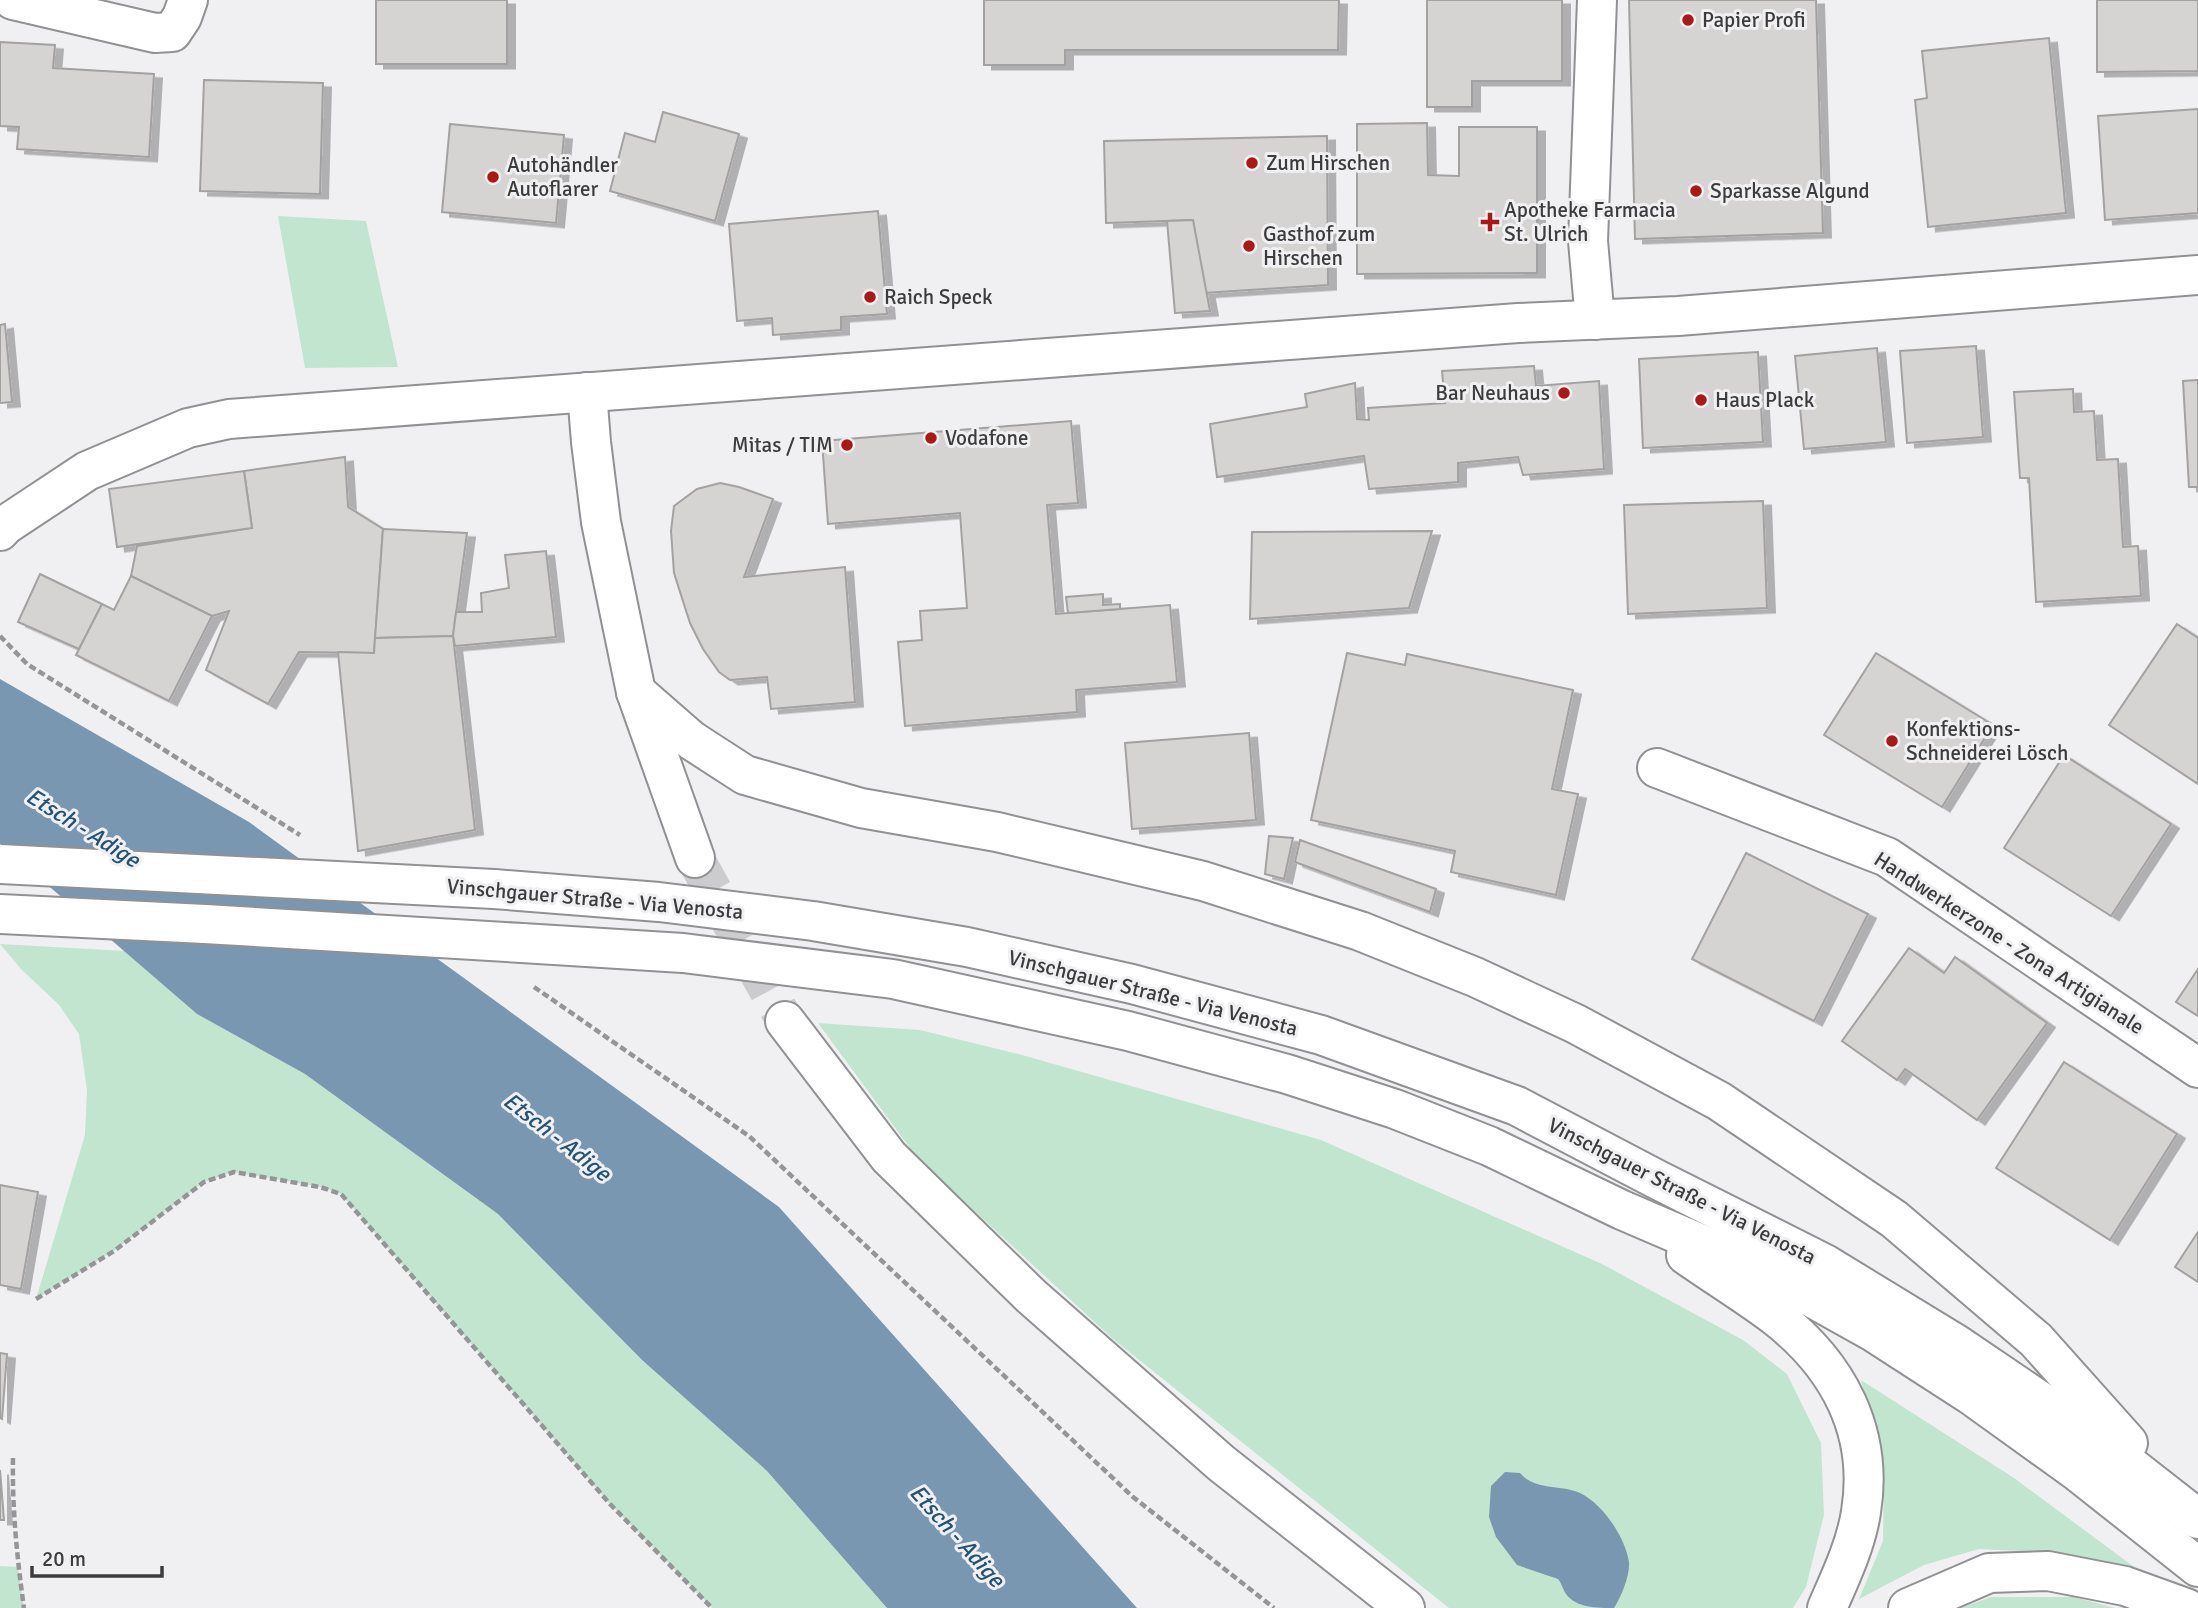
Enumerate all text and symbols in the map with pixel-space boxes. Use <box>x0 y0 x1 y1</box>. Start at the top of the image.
place label: Papier Profi <box>1702 7 1806 33</box>
marker: Papier Profi <box>1680 12 1696 28</box>
place label: Zum Hirschen <box>1266 150 1390 176</box>
place label: Autohändler Autoflarer <box>507 152 618 202</box>
marker: Zum Hirschen <box>1244 155 1260 171</box>
marker: Autohändler Autoflarer <box>485 169 501 185</box>
place label: Sparkasse Algund <box>1710 178 1870 204</box>
marker: Sparkasse Algund <box>1688 183 1704 199</box>
place label: Apotheke Farmacia St. Ulrich <box>1504 197 1676 247</box>
marker: Apotheke Farmacia St. Ulrich <box>1482 214 1498 230</box>
place label: Gasthof zum Hirschen <box>1263 221 1375 271</box>
marker: Gasthof zum Hirschen <box>1241 238 1257 254</box>
place label: Raich Speck <box>884 284 993 310</box>
marker: Raich Speck <box>862 289 878 305</box>
place label: Bar Neuhaus <box>1435 380 1550 406</box>
marker: Bar Neuhaus <box>1556 385 1572 401</box>
place label: Haus Plack <box>1715 387 1815 413</box>
marker: Haus Plack <box>1693 392 1709 408</box>
place label: Vodafone <box>945 425 1028 451</box>
marker: Vodafone <box>923 430 939 446</box>
place label: Mitas / TIM <box>732 432 833 458</box>
marker: Mitas / TIM <box>839 437 855 453</box>
place label: Konfektions- Schneiderei Lösch <box>1906 716 2068 766</box>
marker: Konfektions- Schneiderei Lösch <box>1884 733 1900 749</box>
water label: Etsch - Adige <box>21 782 146 875</box>
street label: Handwerkerzone - Zona Artigianale <box>1869 846 2149 1040</box>
street label: Vinschgauer Straße - Via Venosta <box>446 873 744 925</box>
street label: Vinschgauer Straße - Via Venosta <box>1006 944 1300 1042</box>
water label: Etsch - Adige <box>497 1086 618 1189</box>
street label: Vinschgauer Straße - Via Venosta <box>1544 1112 1820 1270</box>
water label: Etsch - Adige <box>903 1479 1012 1595</box>
scale bar <box>32 1534 161 1578</box>
text: 20 m <box>42 1546 86 1572</box>

